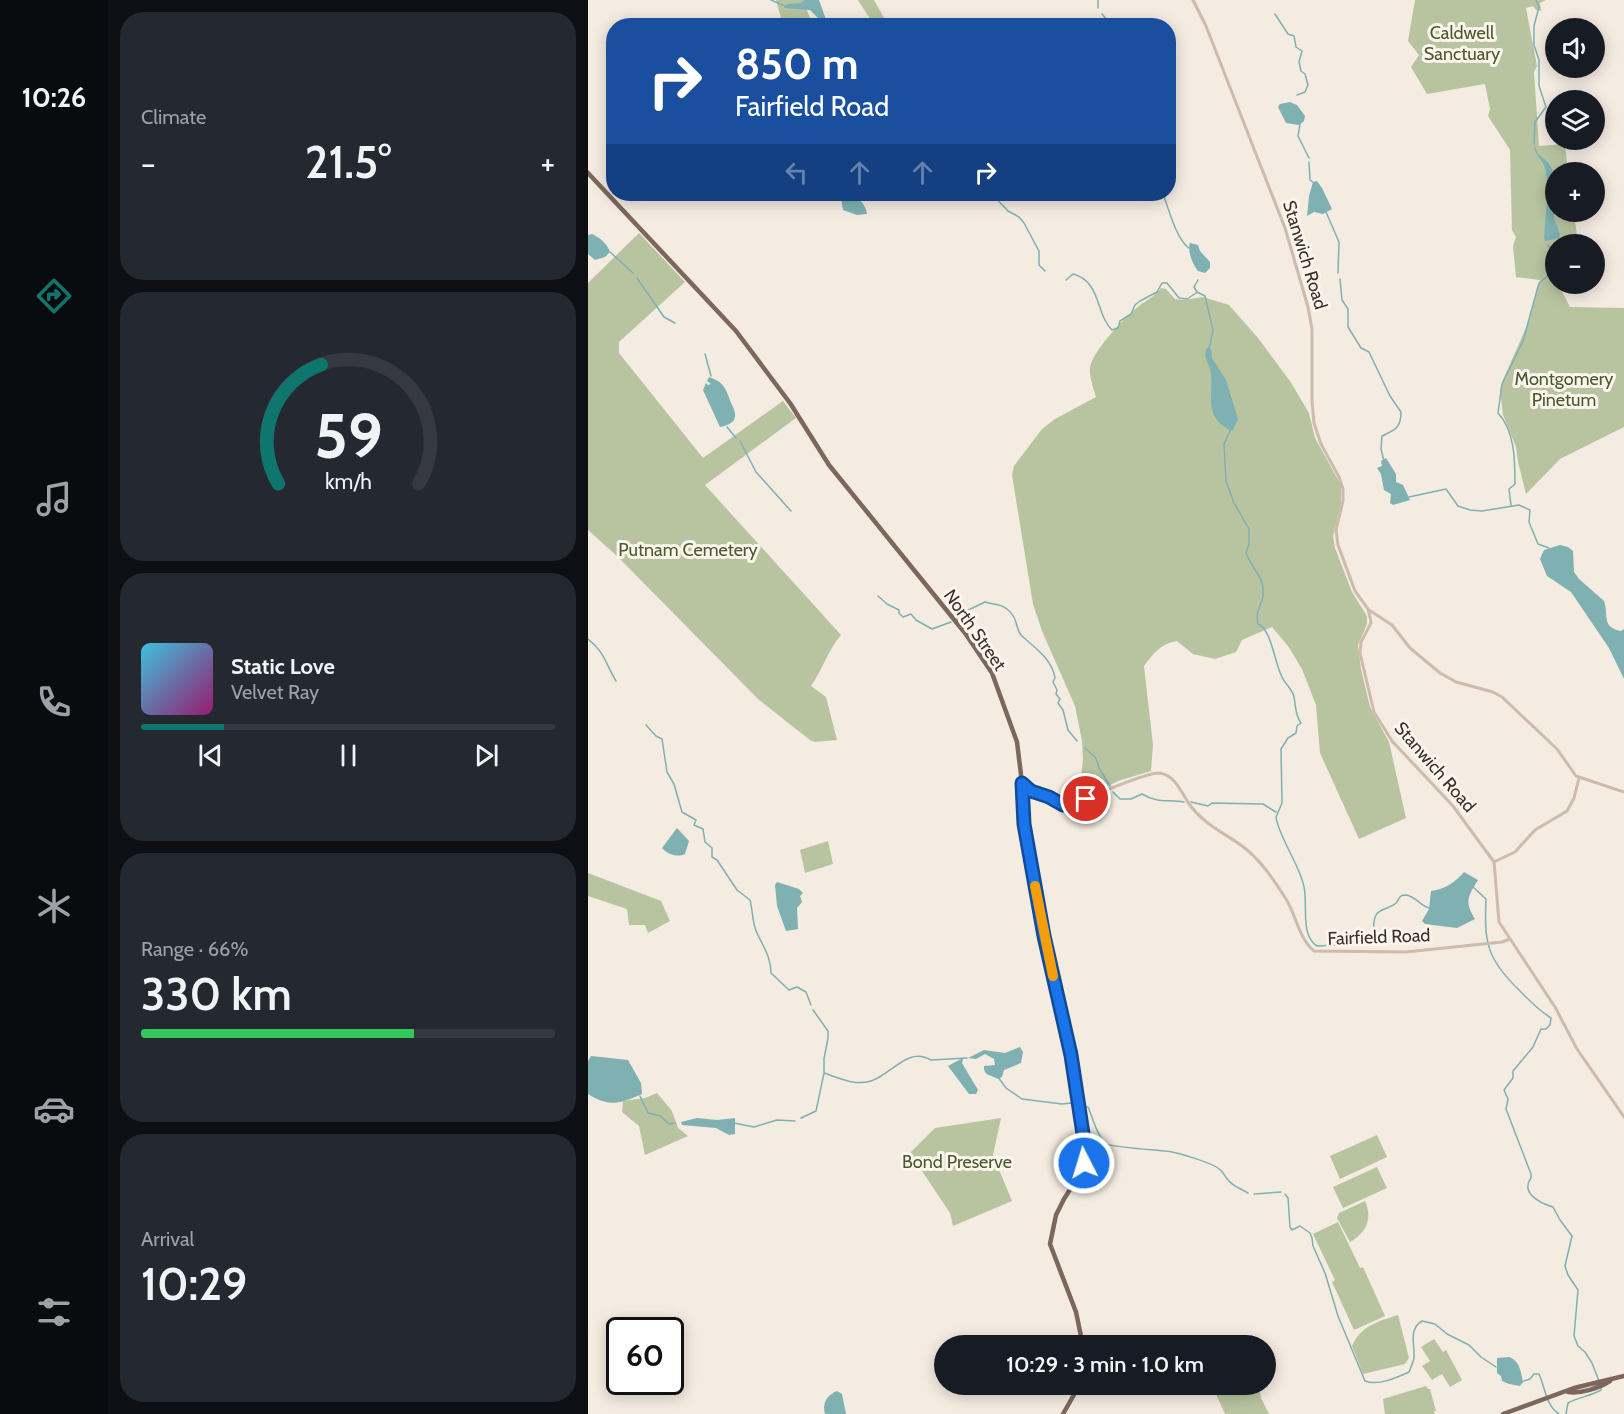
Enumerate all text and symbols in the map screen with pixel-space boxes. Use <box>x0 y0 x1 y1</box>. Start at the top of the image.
map controls <box>1545 18 1605 294</box>
button: sound <box>1545 18 1605 78</box>
park label: Caldwell Sanctuary <box>1424 22 1500 65</box>
text: 850 m <box>735 38 859 90</box>
icon: right <box>636 42 714 120</box>
text: 10:26 <box>22 81 86 114</box>
text: Fairfield Road <box>735 90 889 123</box>
button: layers <box>1545 90 1605 150</box>
text: Climate <box>141 105 206 129</box>
text: 21.5° <box>305 135 391 189</box>
text: − <box>141 143 156 183</box>
text: + <box>540 143 555 183</box>
icon: left <box>780 156 813 189</box>
icon: ahead <box>843 156 876 189</box>
icon: ahead <box>906 156 939 189</box>
icon: right <box>969 156 1002 189</box>
button: + <box>1545 162 1605 222</box>
street label: Stanwich Road <box>1278 198 1332 312</box>
button: − <box>1545 234 1605 294</box>
icon: directions <box>33 275 75 317</box>
park label: Montgomery Pinetum <box>1515 368 1613 411</box>
text: 59 <box>314 398 382 474</box>
text: km/h <box>325 468 371 494</box>
icon: music <box>33 478 75 520</box>
park label: Putnam Cemetery <box>618 539 758 561</box>
street label: North Street <box>939 585 1011 675</box>
text: Static Love <box>231 653 335 680</box>
text: Velvet Ray <box>231 680 319 704</box>
icon: phone <box>33 681 75 723</box>
street label: Stanwich Road <box>1390 717 1480 817</box>
icon: previous <box>194 739 227 772</box>
icon: pause <box>332 739 365 772</box>
icon: next <box>470 739 503 772</box>
pin <box>1060 773 1111 824</box>
icon: arrive <box>1069 782 1102 815</box>
icon: climate <box>33 885 75 927</box>
street label: Fairfield Road <box>1327 924 1431 950</box>
text: Range · 66% <box>141 937 248 961</box>
text: 330 km <box>141 967 292 1021</box>
icon: car <box>33 1088 75 1130</box>
position arrow <box>1052 1131 1116 1195</box>
park label: Bond Preserve <box>902 1151 1012 1173</box>
text: Arrival <box>141 1227 194 1251</box>
text: 10:29 <box>141 1257 247 1311</box>
icon: filters <box>33 1291 75 1333</box>
speed limit sign: 60 <box>606 1317 684 1395</box>
text: 10:29 · 3 min · 1.0 km <box>1006 1351 1204 1378</box>

